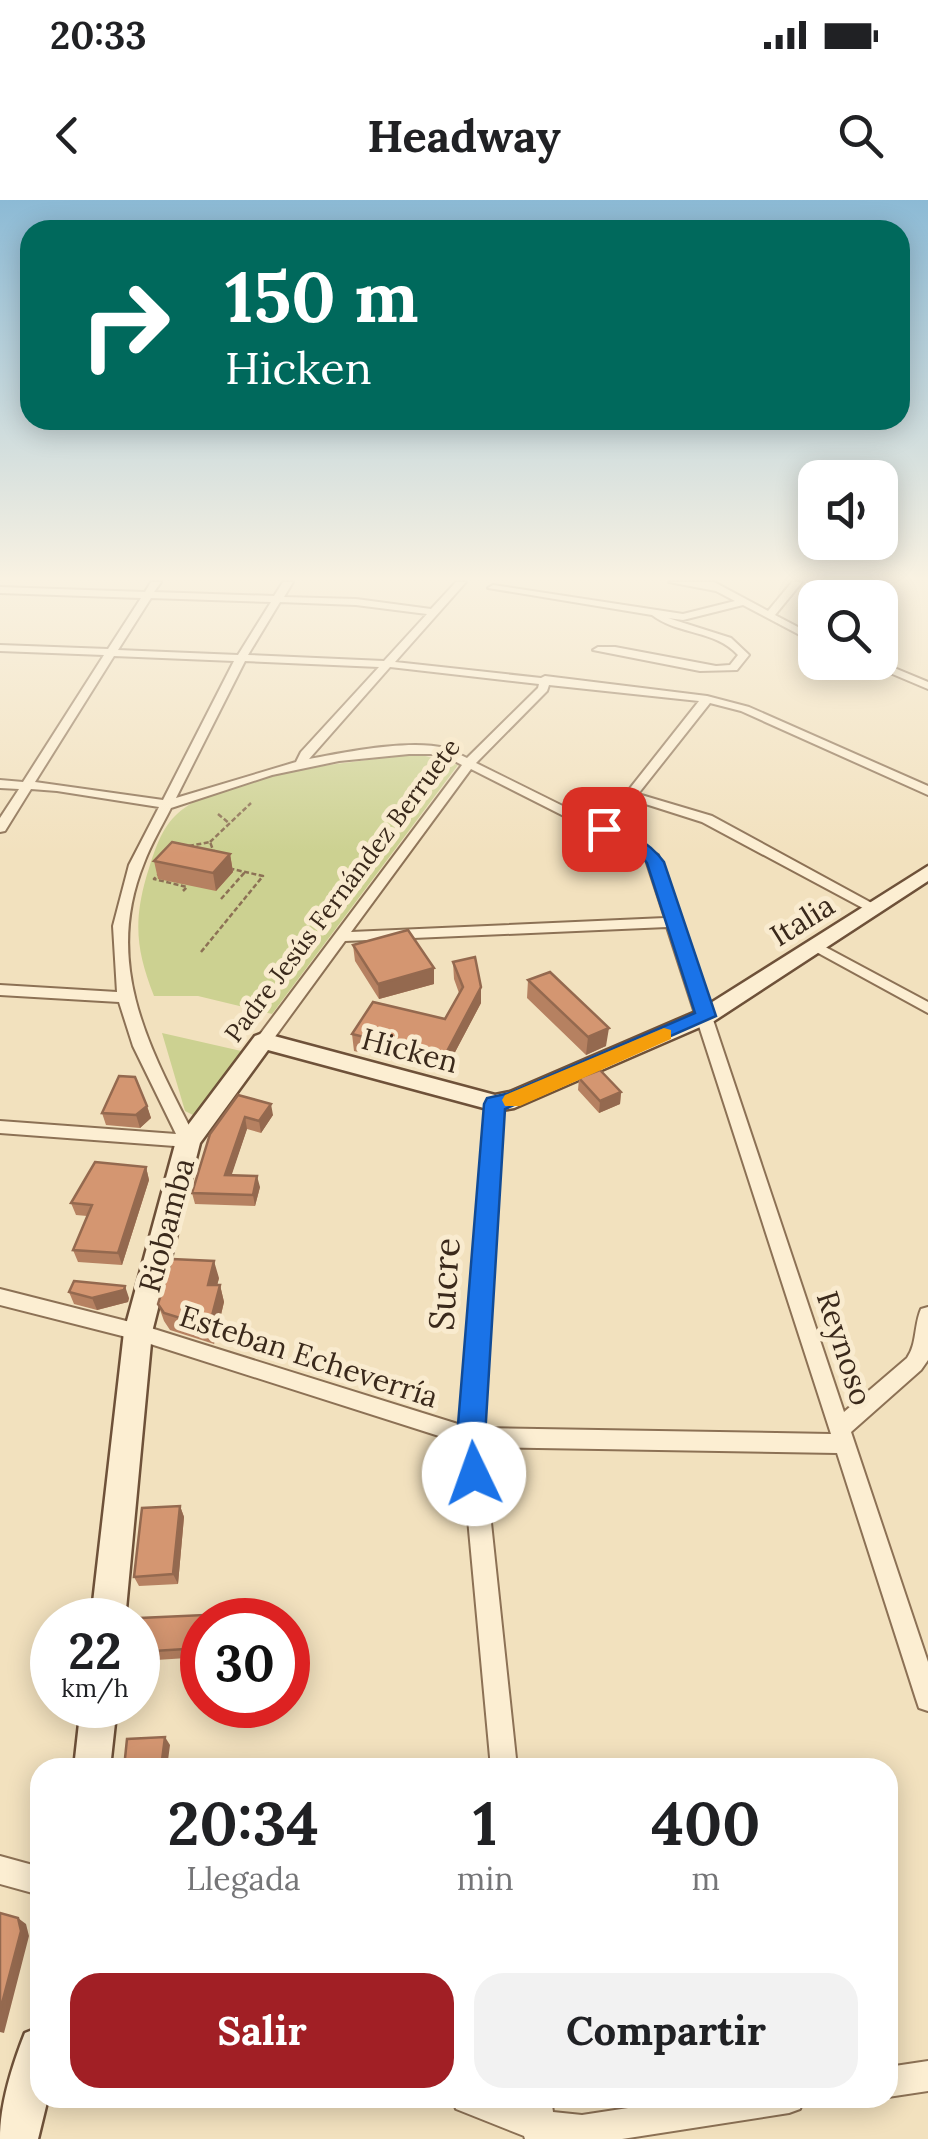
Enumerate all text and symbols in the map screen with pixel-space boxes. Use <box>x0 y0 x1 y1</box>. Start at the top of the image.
text: 20:33 <box>50 11 146 59</box>
text: Headway <box>367 107 561 164</box>
icon: back <box>40 108 95 163</box>
icon: search <box>833 108 888 163</box>
text: 150 m <box>225 252 419 341</box>
icon: right <box>60 260 190 390</box>
text: Hicken <box>225 339 372 396</box>
map controls <box>798 460 898 680</box>
button: sound <box>798 460 898 560</box>
button: search <box>798 580 898 680</box>
street label: Padre Jesús Fernández Berruete <box>217 732 467 1048</box>
pin <box>562 787 647 872</box>
icon: arrive <box>577 802 632 857</box>
street label: Italia <box>763 886 841 954</box>
street label: Hicken <box>358 1019 462 1081</box>
street label: Riobamba <box>130 1154 202 1296</box>
street label: Sucre <box>418 1236 470 1332</box>
street label: Reynoso <box>808 1286 881 1410</box>
street label: Esteban Echeverría <box>175 1296 443 1416</box>
position arrow <box>422 1422 526 1526</box>
speed limit sign: 30 <box>180 1598 310 1728</box>
text: 22 <box>68 1619 122 1683</box>
text: km/h <box>61 1672 129 1704</box>
text: 20:34 <box>168 1785 319 1861</box>
text: 1 <box>473 1785 497 1861</box>
text: 400 <box>651 1785 760 1861</box>
text: Llegada <box>186 1858 301 1899</box>
text: min <box>457 1858 514 1899</box>
text: m <box>692 1858 720 1899</box>
button: Salir <box>70 1973 454 2088</box>
button: Compartir <box>474 1973 858 2088</box>

